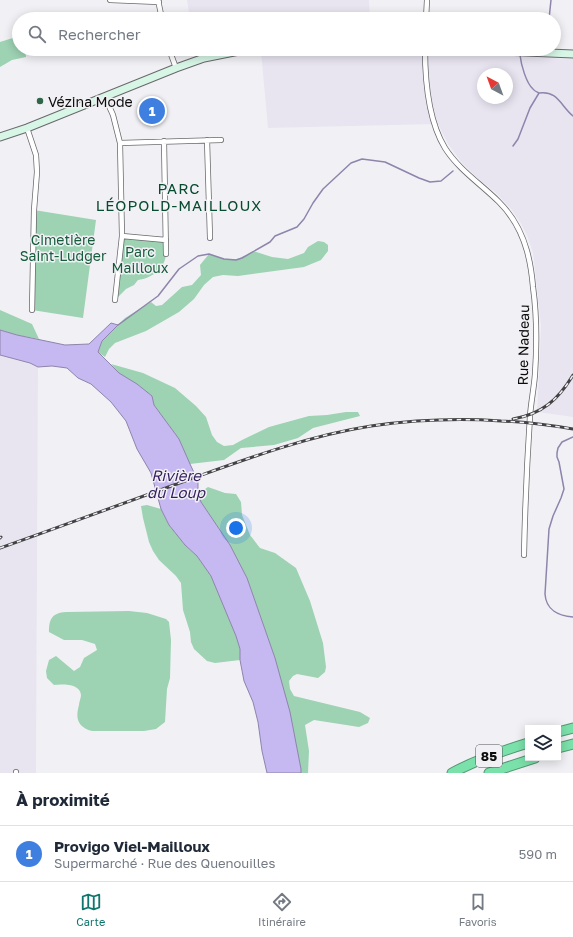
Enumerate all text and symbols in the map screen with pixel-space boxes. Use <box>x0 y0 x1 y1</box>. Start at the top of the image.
search box <box>12 12 561 56</box>
icon: search <box>26 23 48 45</box>
text: Rechercher <box>58 25 141 43</box>
north arrow <box>477 68 513 104</box>
place label: Vézina Mode <box>48 93 133 110</box>
marker: Vézina Mode <box>35 96 45 106</box>
pin: 1 <box>139 96 165 126</box>
district label: PARC LÉOPOLD-MAILLOUX <box>96 179 262 214</box>
park label: Cimetière Saint-Ludger <box>20 231 107 264</box>
park label: Parc Mailloux <box>111 243 169 276</box>
street label: Rue Nadeau <box>514 304 532 386</box>
water label: Rivière du Loup <box>147 466 207 501</box>
your location <box>226 518 246 538</box>
map controls <box>525 725 561 761</box>
button: layers <box>525 725 561 761</box>
road number: 85 <box>476 745 502 767</box>
text: À proximité <box>16 789 110 810</box>
text: Provigo Viel-Mailloux <box>54 837 210 855</box>
text: 1 <box>26 846 32 862</box>
text: 590 m <box>519 846 557 862</box>
text: Supermarché · Rue des Quenouilles <box>54 855 275 871</box>
tab: Carte <box>76 891 105 928</box>
tab: Itinéraire <box>258 891 306 928</box>
tab: Favoris <box>459 891 497 928</box>

